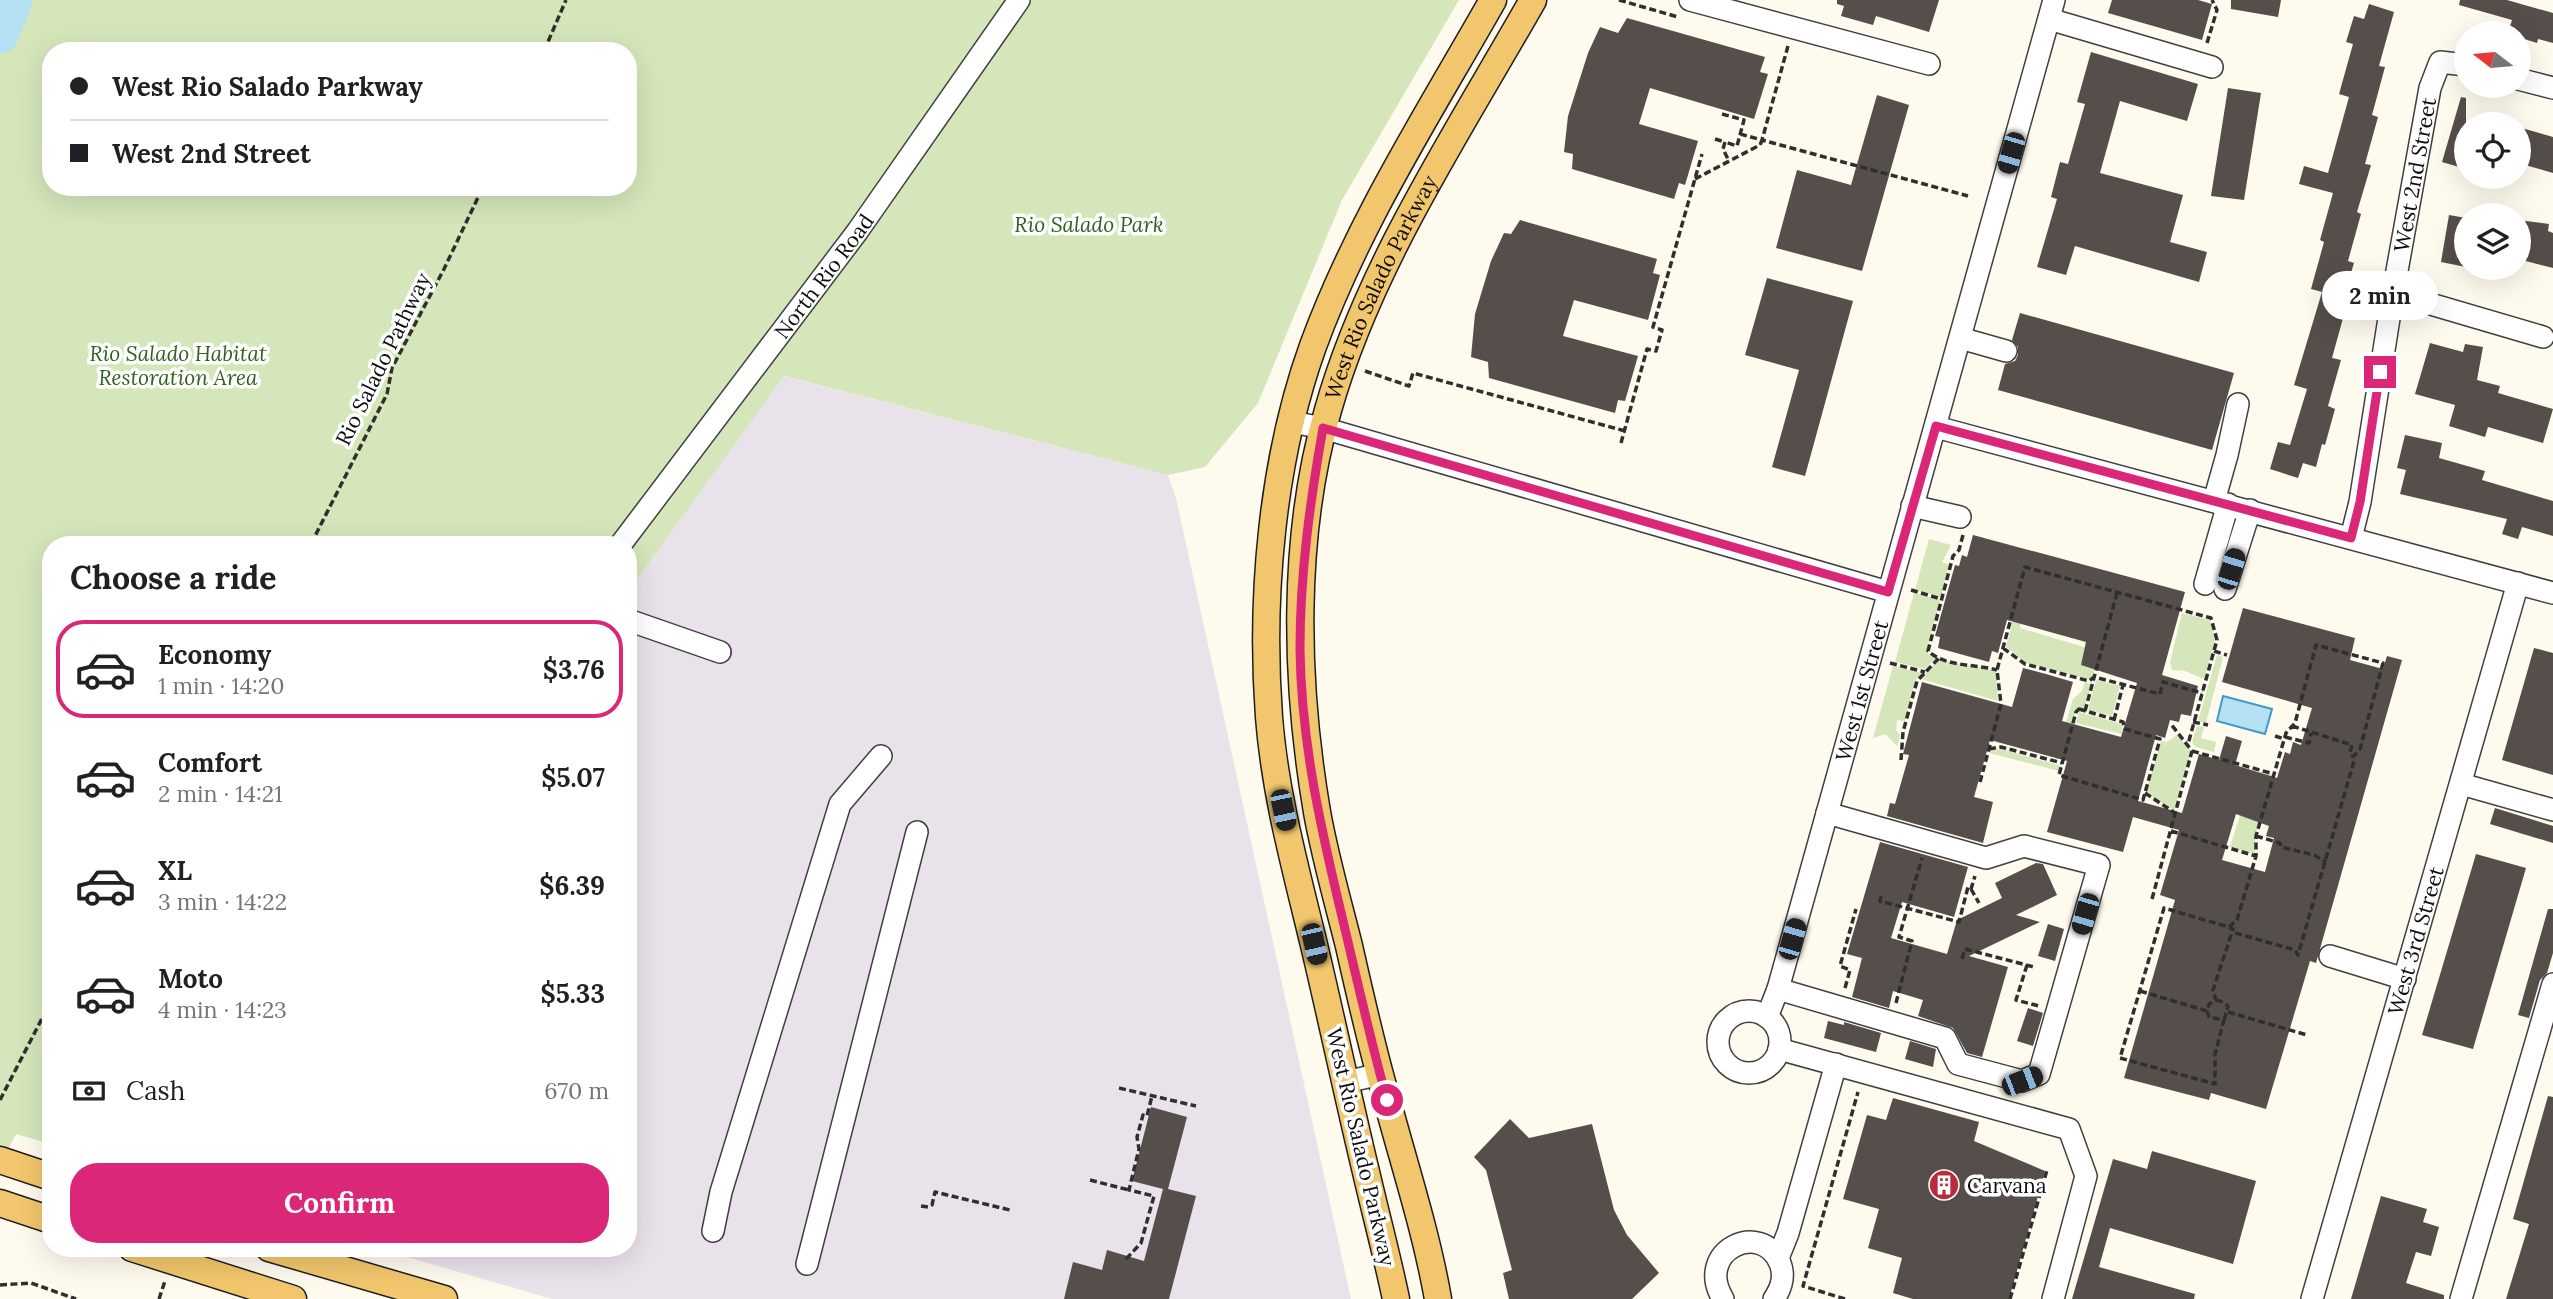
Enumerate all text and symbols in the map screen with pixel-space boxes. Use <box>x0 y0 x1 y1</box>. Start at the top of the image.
north arrow <box>2454 21 2530 98</box>
map controls <box>2454 21 2531 280</box>
text: West Rio Salado Parkway <box>112 70 423 103</box>
street label: West 2nd Street <box>2387 94 2442 254</box>
button: locate <box>2454 112 2531 189</box>
car <box>1996 130 2027 176</box>
text: West 2nd Street <box>112 137 311 170</box>
street label: West Rio Salado Parkway <box>1318 170 1443 403</box>
button: layers <box>2454 203 2531 280</box>
street label: North Rio Road <box>768 208 879 344</box>
park label: Rio Salado Park <box>1014 211 1164 238</box>
street label: Rio Salado Pathway <box>329 268 437 450</box>
callout: 2 min <box>2322 270 2438 320</box>
text: 2 min <box>2349 281 2411 310</box>
park label: Rio Salado Habitat Restoration Area <box>89 340 267 391</box>
route end <box>2364 356 2396 388</box>
car <box>2215 546 2248 592</box>
text: Choose a ride <box>70 557 277 598</box>
street label: West 1st Street <box>1829 616 1894 764</box>
icon: car <box>74 638 137 701</box>
text: Economy <box>158 638 271 671</box>
text: $3.76 <box>543 653 605 686</box>
text: 1 min · 14:20 <box>158 671 284 700</box>
icon: car <box>74 746 137 809</box>
text: Comfort <box>158 746 262 779</box>
text: $5.07 <box>541 761 605 794</box>
text: 2 min · 14:21 <box>158 779 283 808</box>
car <box>1269 787 1298 833</box>
icon: car <box>74 854 137 917</box>
text: XL <box>158 854 192 887</box>
street label: West 3rd Street <box>2381 862 2450 1018</box>
text: $6.39 <box>539 869 605 902</box>
text: 3 min · 14:22 <box>158 887 287 916</box>
car <box>2070 891 2101 937</box>
car <box>1777 916 1808 962</box>
car <box>1300 921 1329 967</box>
icon: car <box>74 962 137 1025</box>
text: Moto <box>158 962 223 995</box>
text: $5.33 <box>540 977 605 1010</box>
text: 4 min · 14:23 <box>158 995 287 1024</box>
street label: West Rio Salado Parkway <box>1320 1025 1402 1269</box>
car <box>1999 1064 2046 1098</box>
icon: cash <box>70 1072 108 1110</box>
text: Cash <box>126 1074 185 1107</box>
text: 670 m <box>544 1076 609 1105</box>
route start <box>1371 1084 1403 1116</box>
button: Confirm <box>70 1163 609 1243</box>
building icon: Carvana <box>1927 1168 1961 1202</box>
place label: Carvana <box>1967 1172 2047 1199</box>

